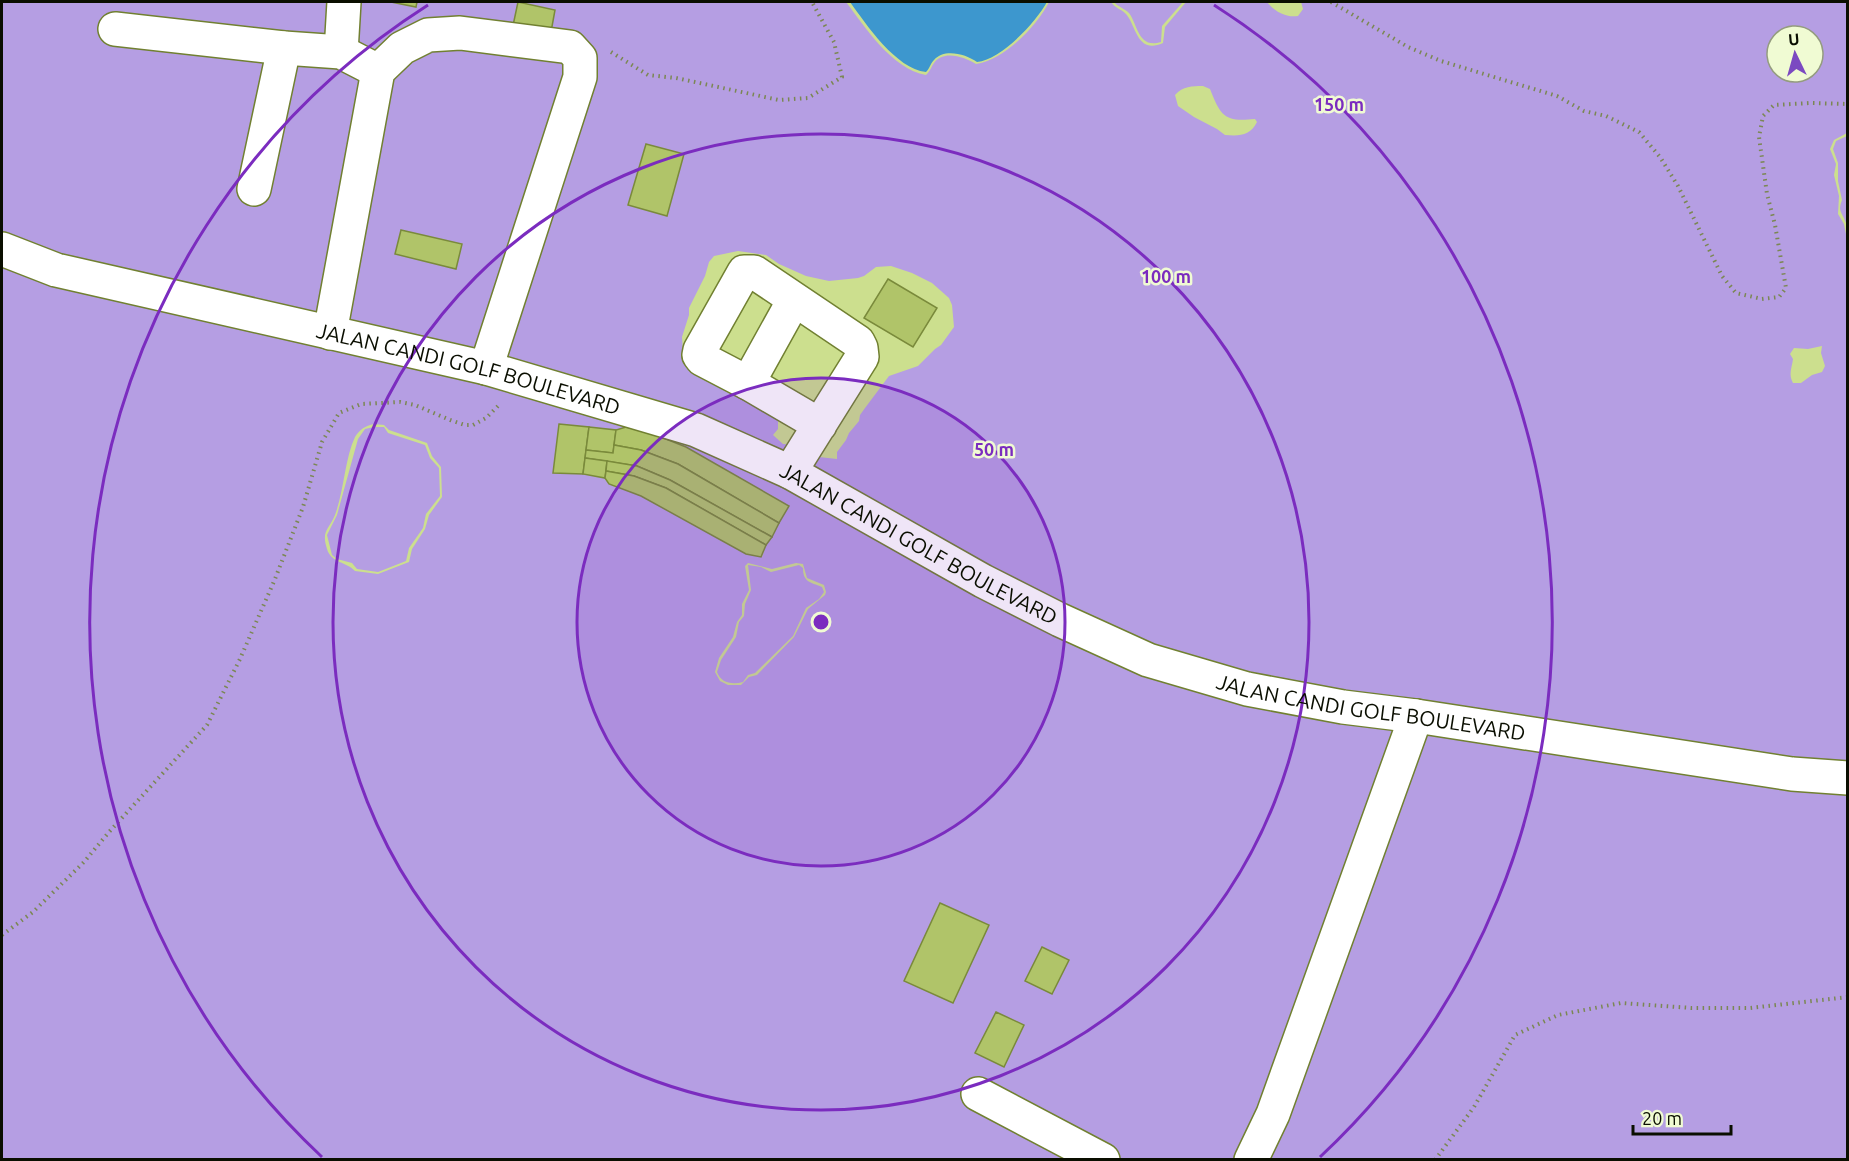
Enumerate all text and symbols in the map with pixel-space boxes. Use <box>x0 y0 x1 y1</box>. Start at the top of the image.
north arrow <box>1765 24 1825 84</box>
text: U <box>1787 30 1800 49</box>
text: 150 m <box>1314 94 1364 114</box>
text: 100 m <box>1141 266 1191 286</box>
street label: JALAN CANDI GOLF BOULEVARD <box>314 318 623 419</box>
text: 50 m <box>974 439 1014 459</box>
street label: JALAN CANDI GOLF BOULEVARD <box>777 457 1061 629</box>
centre of rings <box>811 612 831 632</box>
street label: JALAN CANDI GOLF BOULEVARD <box>1214 669 1527 745</box>
scale bar <box>1633 1098 1730 1136</box>
text: 20 m <box>1642 1108 1682 1128</box>

